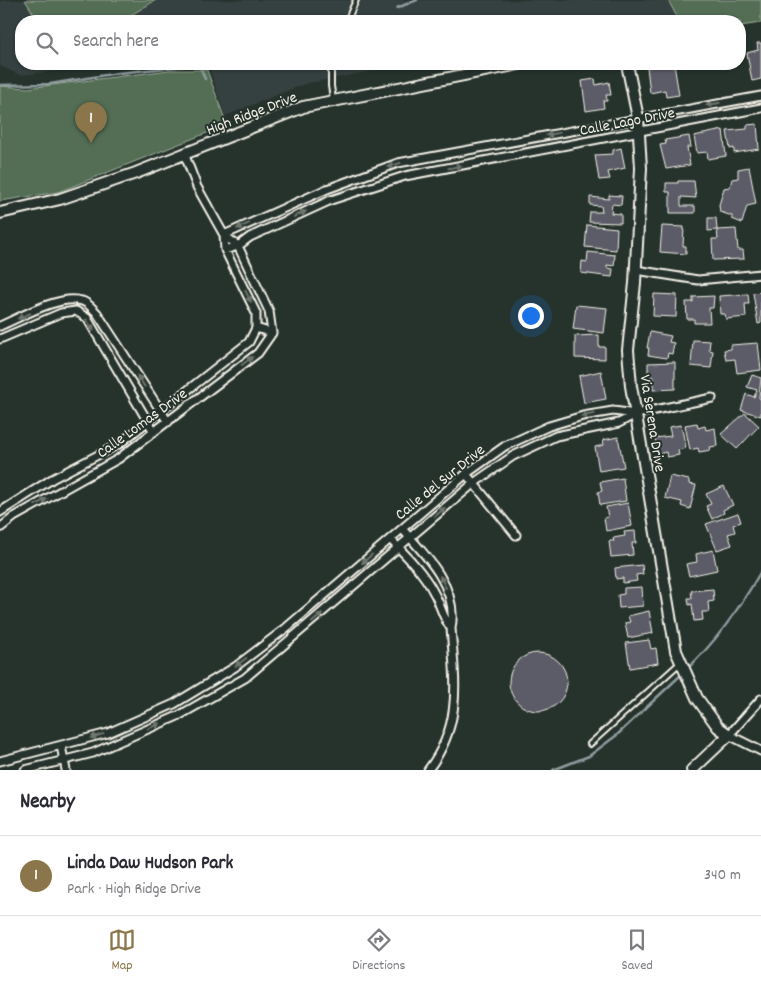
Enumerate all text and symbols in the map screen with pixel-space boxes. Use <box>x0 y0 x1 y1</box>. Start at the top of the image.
search box <box>15 15 746 70</box>
icon: search <box>33 29 61 57</box>
text: Search here <box>73 29 159 56</box>
street label: High Ridge Drive <box>203 86 301 142</box>
one-way arrow <box>705 101 721 109</box>
pin: 1 <box>75 102 107 143</box>
street label: Calle Lago Drive <box>578 102 677 143</box>
one-way arrow <box>546 130 561 138</box>
one-way arrow <box>386 162 401 170</box>
one-way arrow <box>448 162 464 170</box>
one-way arrow <box>293 210 307 218</box>
one-way arrow <box>236 222 251 231</box>
one-way arrow <box>244 289 252 303</box>
your location <box>518 303 544 329</box>
one-way arrow <box>16 312 31 320</box>
one-way arrow <box>85 318 95 331</box>
one-way arrow <box>240 356 254 366</box>
street label: Via Serena Drive <box>632 373 671 474</box>
one-way arrow <box>137 374 146 387</box>
street label: Calle Lomas Drive <box>92 383 193 465</box>
one-way arrow <box>580 412 596 420</box>
street label: Calle del Sur Drive <box>391 439 491 527</box>
one-way arrow <box>34 498 49 506</box>
one-way arrow <box>434 506 447 517</box>
one-way arrow <box>361 553 373 565</box>
one-way arrow <box>439 574 447 589</box>
one-way arrow <box>311 612 324 623</box>
one-way arrow <box>234 657 248 667</box>
one-way arrow <box>147 722 161 730</box>
one-way arrow <box>90 733 105 740</box>
text: Nearby <box>20 788 75 818</box>
text: Linda Daw Hudson Park <box>67 851 233 878</box>
text: 1 <box>34 864 38 887</box>
text: 340 m <box>704 864 741 887</box>
text: Park · High Ridge Drive <box>67 878 201 901</box>
tab: Map <box>108 926 136 976</box>
tab: Directions <box>352 926 405 976</box>
tab: Saved <box>622 926 653 976</box>

